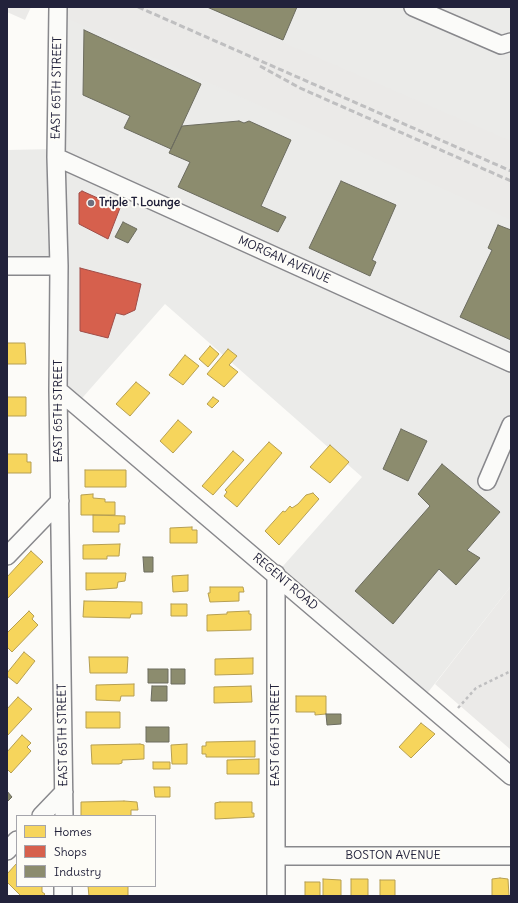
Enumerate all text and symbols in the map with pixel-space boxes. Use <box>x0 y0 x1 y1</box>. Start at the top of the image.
street label: EAST 65TH STREET <box>49 36 65 140</box>
place label: Triple T Lounge <box>99 196 180 210</box>
marker: Triple T Lounge <box>86 198 96 208</box>
street label: MORGAN AVENUE <box>236 233 332 287</box>
street label: EAST 65TH STREET <box>52 359 66 463</box>
street label: REGENT ROAD <box>249 551 321 613</box>
street label: EAST 65TH STREET <box>55 683 71 787</box>
street label: EAST 66TH STREET <box>269 683 283 787</box>
legend <box>16 815 156 887</box>
text: Homes <box>54 824 92 839</box>
text: Shops <box>54 844 87 859</box>
street label: BOSTON AVENUE <box>345 849 441 863</box>
text: Industry <box>54 864 101 879</box>

